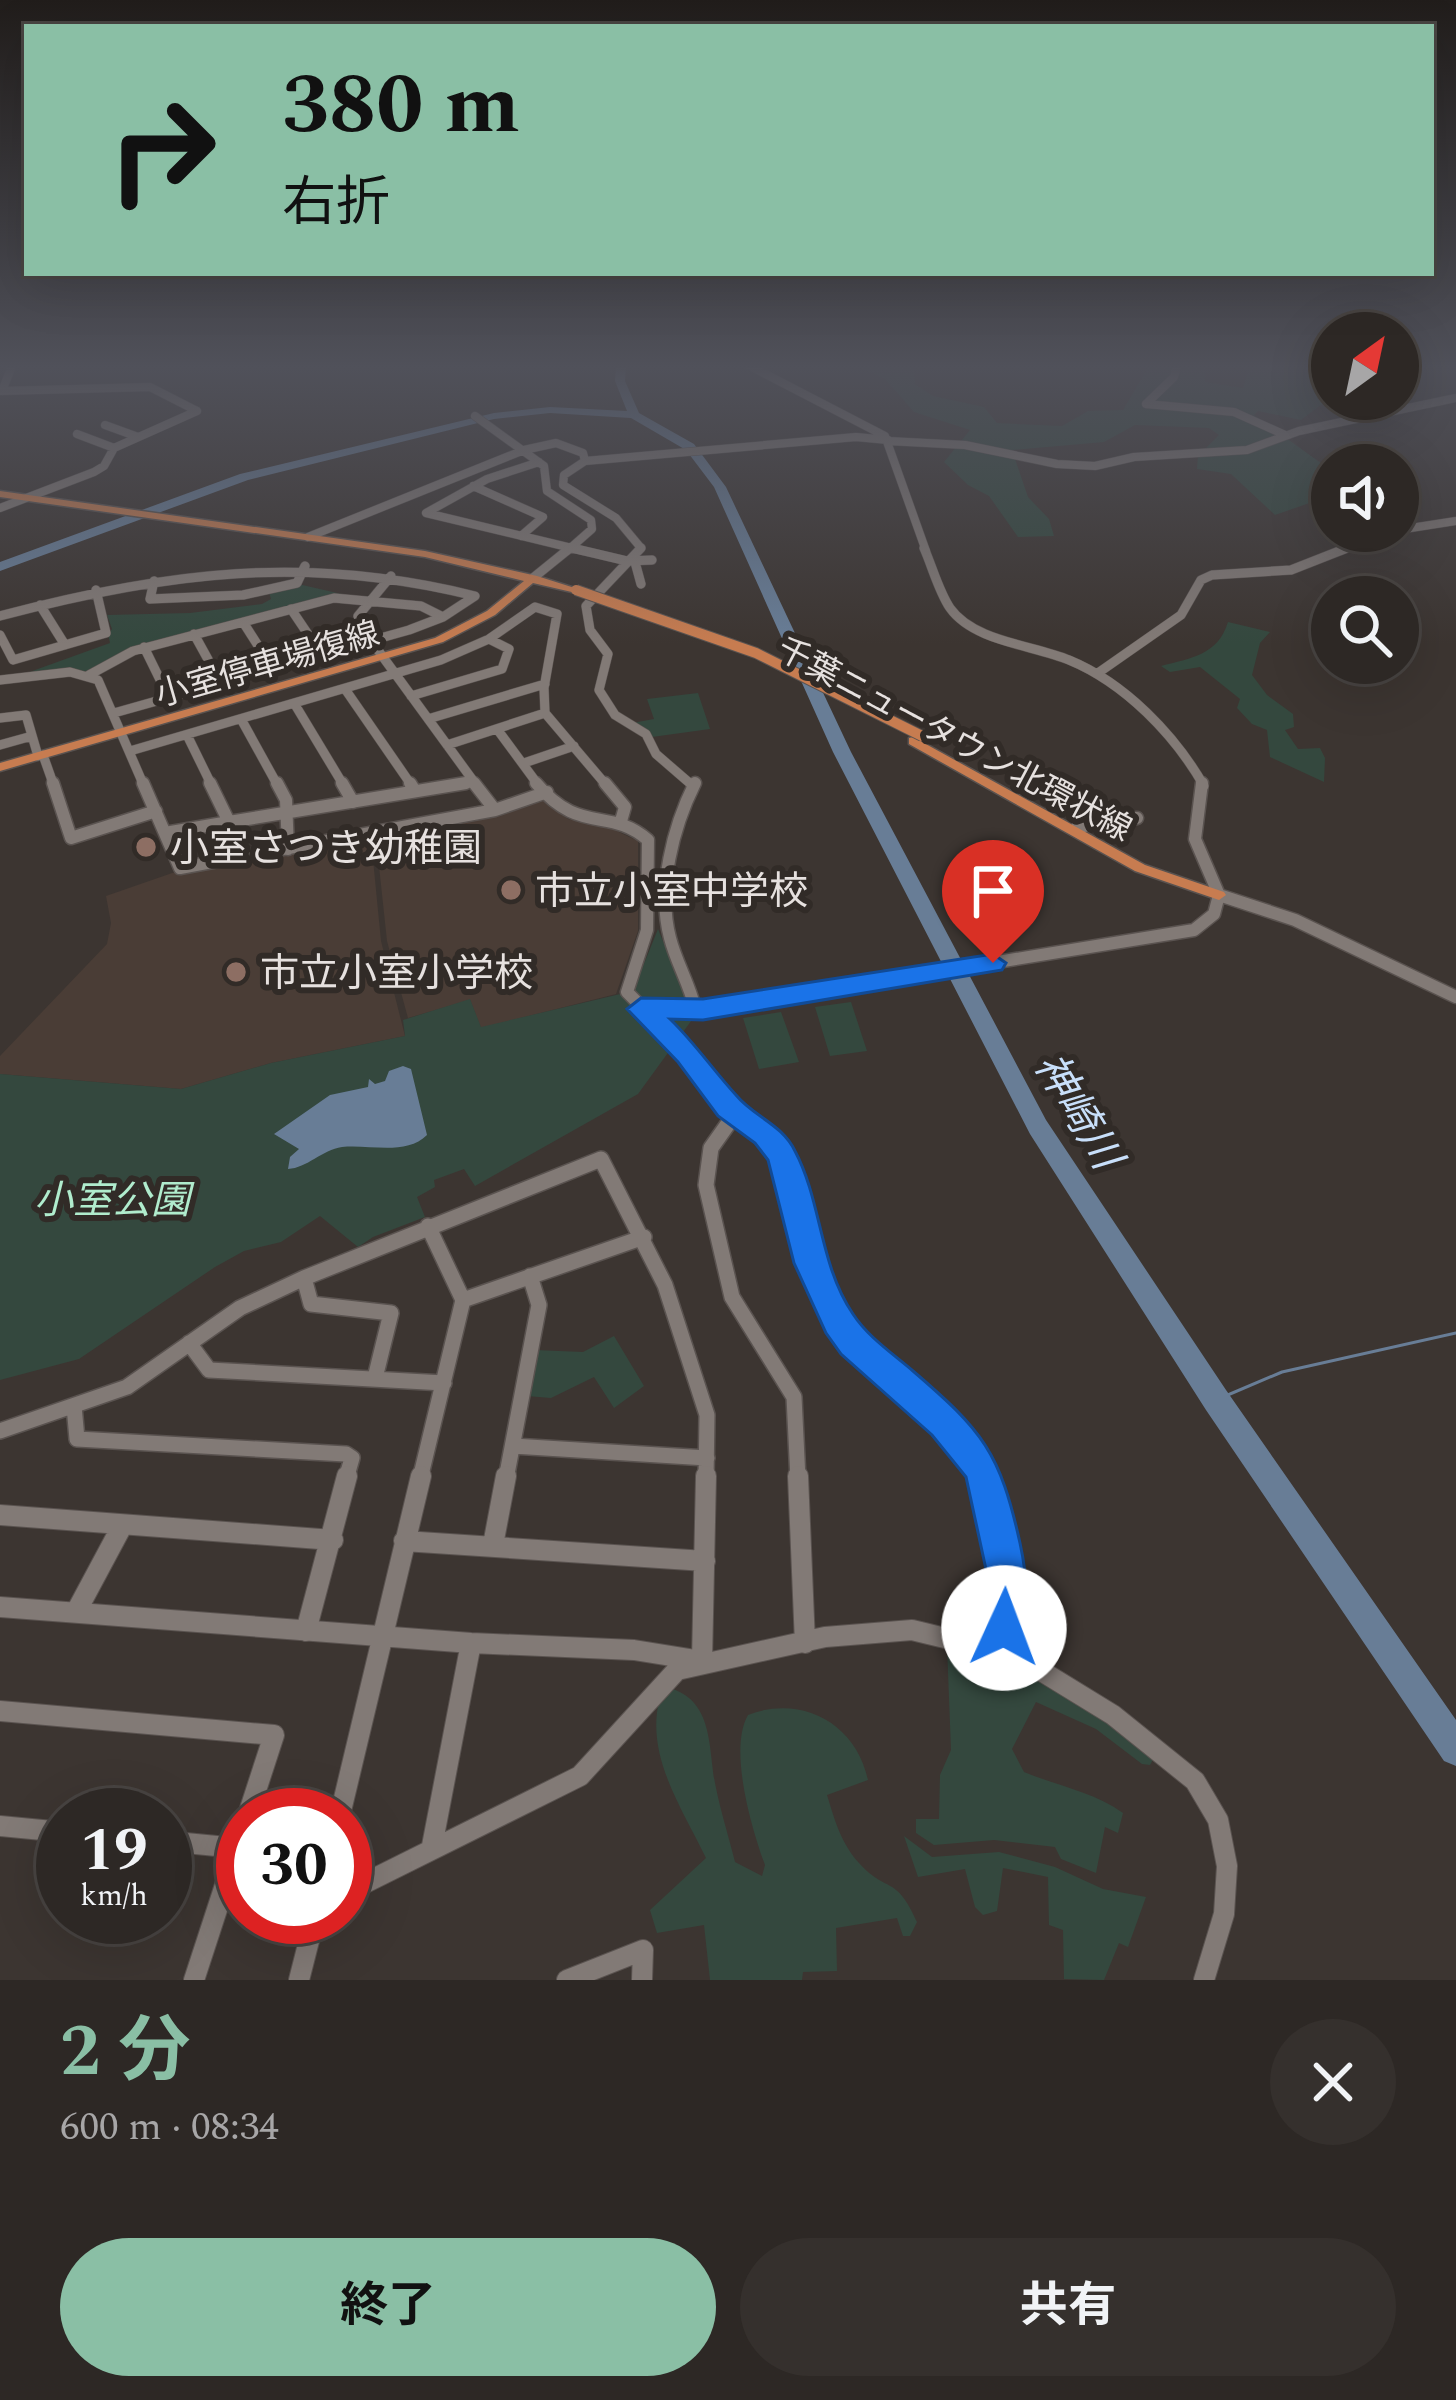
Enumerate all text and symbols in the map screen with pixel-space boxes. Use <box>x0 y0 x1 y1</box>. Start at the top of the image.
text: 380 m <box>282 42 520 170</box>
icon: right <box>84 72 240 228</box>
text: 右折 <box>282 163 390 245</box>
north arrow <box>1311 312 1419 420</box>
map controls <box>1311 312 1419 684</box>
button: sound <box>1311 444 1419 552</box>
button: search <box>1311 576 1419 684</box>
street label: 小室停車場復線 <box>150 609 385 721</box>
street label: 千葉ニュータウン北環状線 <box>768 625 1141 855</box>
place label: 小室さつき幼稚園 <box>170 820 482 879</box>
marker: 小室さつき幼稚園 <box>133 834 159 860</box>
pin <box>942 840 1044 963</box>
icon: arrive <box>960 858 1026 924</box>
place label: 市立小室中学校 <box>535 863 808 922</box>
marker: 市立小室中学校 <box>498 877 524 903</box>
place label: 市立小室小学校 <box>260 945 533 1004</box>
marker: 市立小室小学校 <box>223 959 249 985</box>
water label: 神崎川 <box>1017 1041 1138 1185</box>
park label: 小室公園 <box>34 1172 195 1231</box>
position arrow <box>941 1565 1067 1691</box>
speed limit sign: 30 <box>216 1788 372 1944</box>
text: 19 <box>80 1805 148 1897</box>
text: km/h <box>80 1873 148 1919</box>
text: 2 分 <box>60 1998 190 2107</box>
button: close <box>1270 2019 1396 2145</box>
text: 600 m · 08:34 <box>60 2098 279 2157</box>
button: 終了 <box>60 2238 716 2376</box>
button: 共有 <box>740 2238 1396 2376</box>

